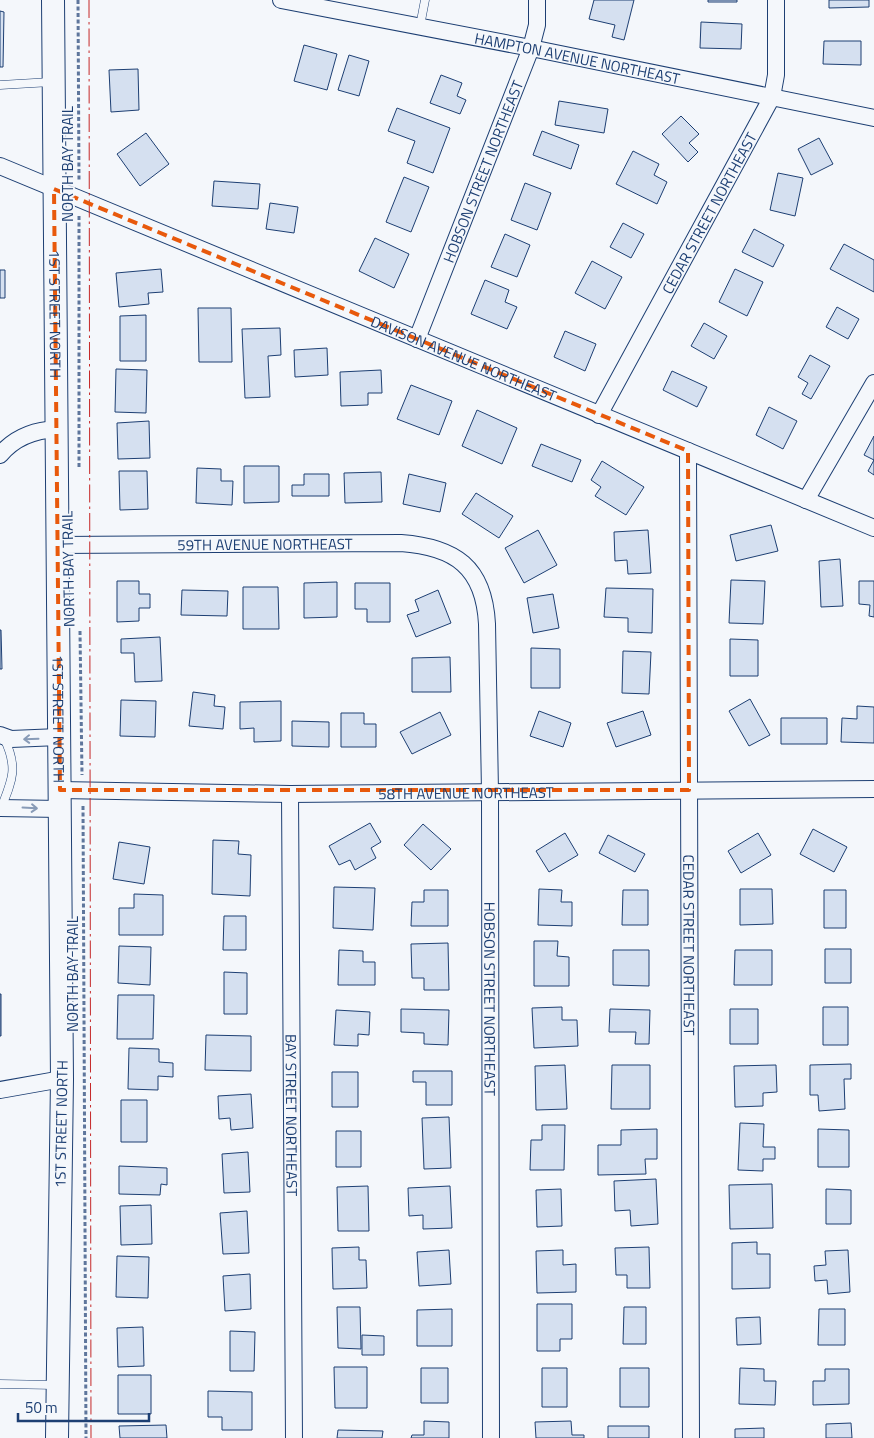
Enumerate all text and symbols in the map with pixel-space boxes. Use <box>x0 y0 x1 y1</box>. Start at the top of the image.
street label: HAMPTON AVENUE NORTHEAST <box>473 26 682 90</box>
street label: HOBSON STREET NORTHEAST <box>437 77 529 266</box>
street label: NORTH BAY TRAIL <box>56 106 79 222</box>
street label: CEDAR STREET NORTHEAST <box>656 128 762 298</box>
street label: 1ST STREET NORTH <box>44 250 68 378</box>
street label: DAVISON AVENUE NORTHEAST <box>367 309 560 407</box>
street label: NORTH BAY TRAIL <box>55 511 81 627</box>
street label: 59TH AVENUE NORTHEAST <box>177 532 353 556</box>
street label: 1ST STREET NORTH <box>47 655 71 783</box>
one-way arrow <box>23 734 40 744</box>
street label: 58TH AVENUE NORTHEAST <box>378 780 554 805</box>
one-way arrow <box>22 803 38 813</box>
street label: CEDAR STREET NORTHEAST <box>678 855 701 1036</box>
street label: HOBSON STREET NORTHEAST <box>479 902 502 1096</box>
street label: NORTH BAY TRAIL <box>61 916 84 1032</box>
street label: BAY STREET NORTHEAST <box>280 1034 304 1196</box>
street label: 1ST STREET NORTH <box>48 1060 74 1188</box>
scale bar <box>18 1390 149 1422</box>
text: 50 m <box>25 1396 58 1419</box>

